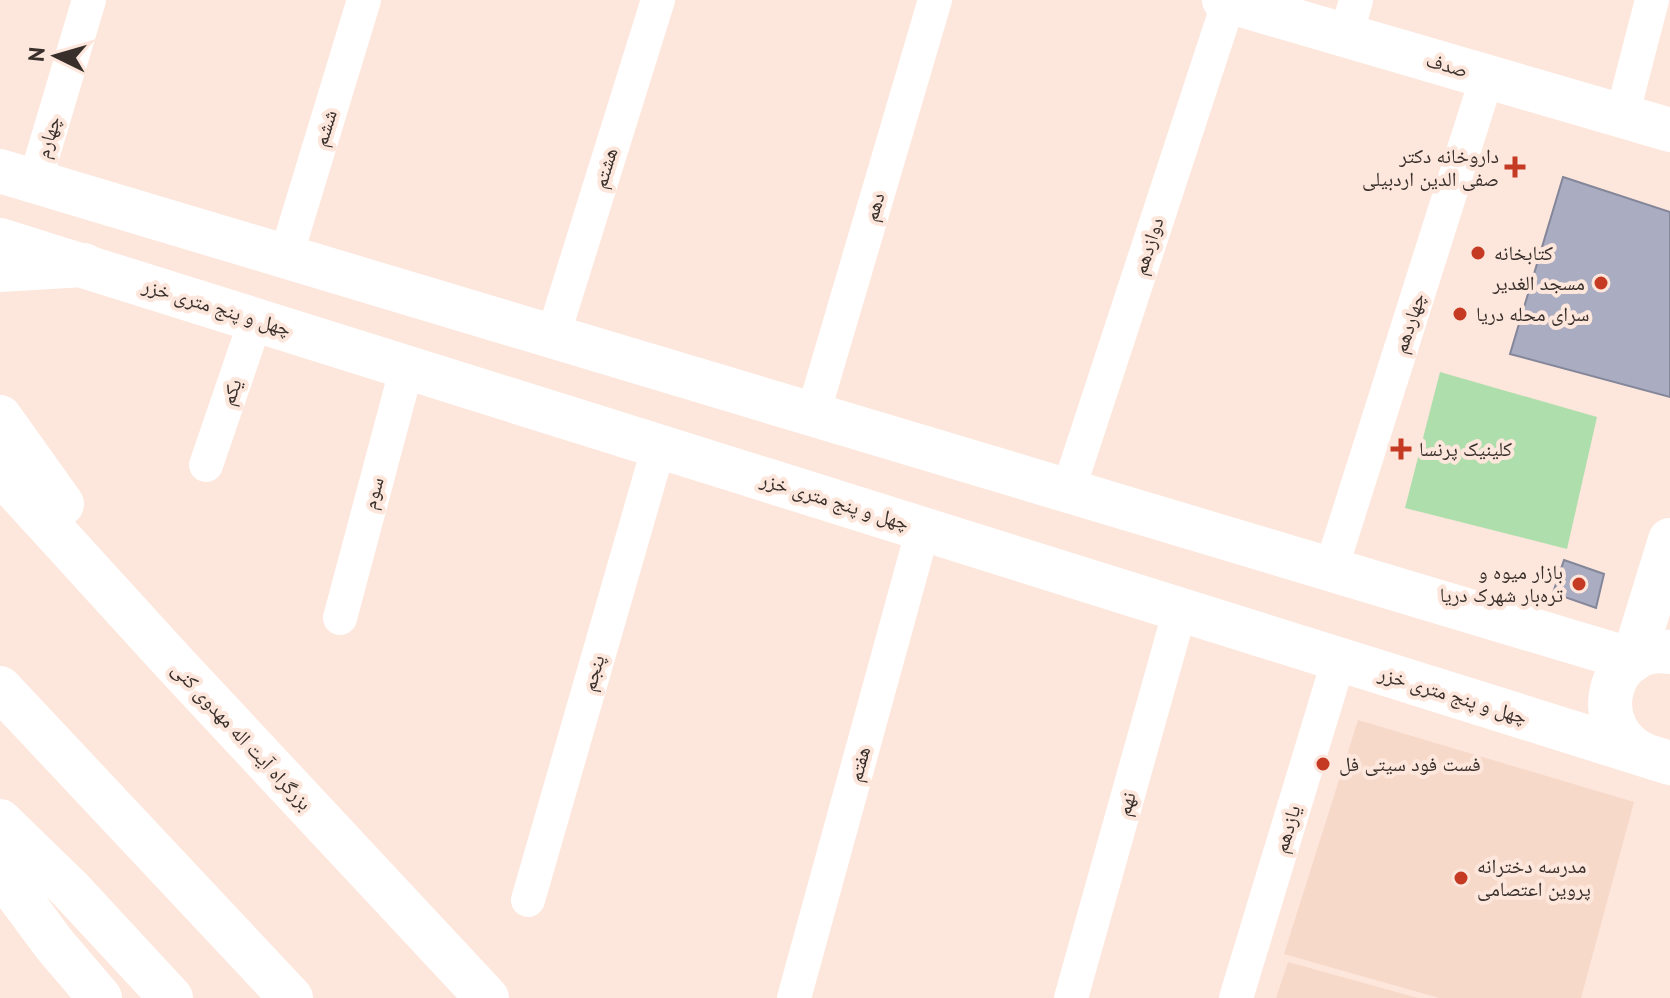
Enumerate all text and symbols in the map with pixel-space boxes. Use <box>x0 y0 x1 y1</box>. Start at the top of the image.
north arrow <box>16 16 96 96</box>
text: N <box>21 46 51 63</box>
street label: صدف <box>1423 47 1471 83</box>
street label: ششم <box>307 107 344 150</box>
street label: چهارم <box>29 112 68 162</box>
place label: داروخانه دکتر صفی الدین اردبیلی <box>1362 143 1499 192</box>
street label: هشتم <box>587 145 624 192</box>
marker: داروخانه دکتر صفی الدین اردبیلی <box>1506 158 1524 176</box>
street label: دهم <box>858 189 891 225</box>
street label: دوازدهم <box>1127 214 1170 278</box>
place label: کتابخانه <box>1494 240 1553 266</box>
marker: کتابخانه <box>1469 244 1487 262</box>
place label: مسجد الغدیر <box>1492 270 1585 296</box>
street label: چهل و پنج متری خزر <box>139 272 295 342</box>
marker: مسجد الغدیر <box>1592 274 1610 292</box>
street label: چهاردهم <box>1387 289 1432 357</box>
place label: سرای محله دریا <box>1476 301 1589 327</box>
marker: سرای محله دریا <box>1451 305 1469 323</box>
street label: یکم <box>214 375 249 409</box>
place label: کلینیک پرنسا <box>1419 436 1512 462</box>
marker: کلینیک پرنسا <box>1390 438 1412 460</box>
street label: چهل و پنج متری خزر <box>757 466 913 536</box>
street label: سوم <box>356 474 391 512</box>
place label: بازار میوه و تره‌بار شهرک دریا <box>1440 559 1563 608</box>
marker: بازار میوه و تره‌بار شهرک دریا <box>1570 575 1588 593</box>
street label: پنجم <box>575 652 612 694</box>
street label: بزرگراه آیت اله مهدوی کنی <box>166 656 318 816</box>
street label: چهل و پنج متری خزر <box>1375 660 1531 730</box>
street label: هفتم <box>842 743 877 785</box>
place label: فست فود سیتی فل <box>1339 751 1481 777</box>
marker: فست فود سیتی فل <box>1314 755 1332 773</box>
street label: نهم <box>1110 789 1143 819</box>
street label: یازدهم <box>1267 802 1307 856</box>
place label: مدرسه دخترانه پروین اعتصامی <box>1477 853 1591 902</box>
marker: مدرسه دخترانه پروین اعتصامی <box>1452 869 1470 887</box>

